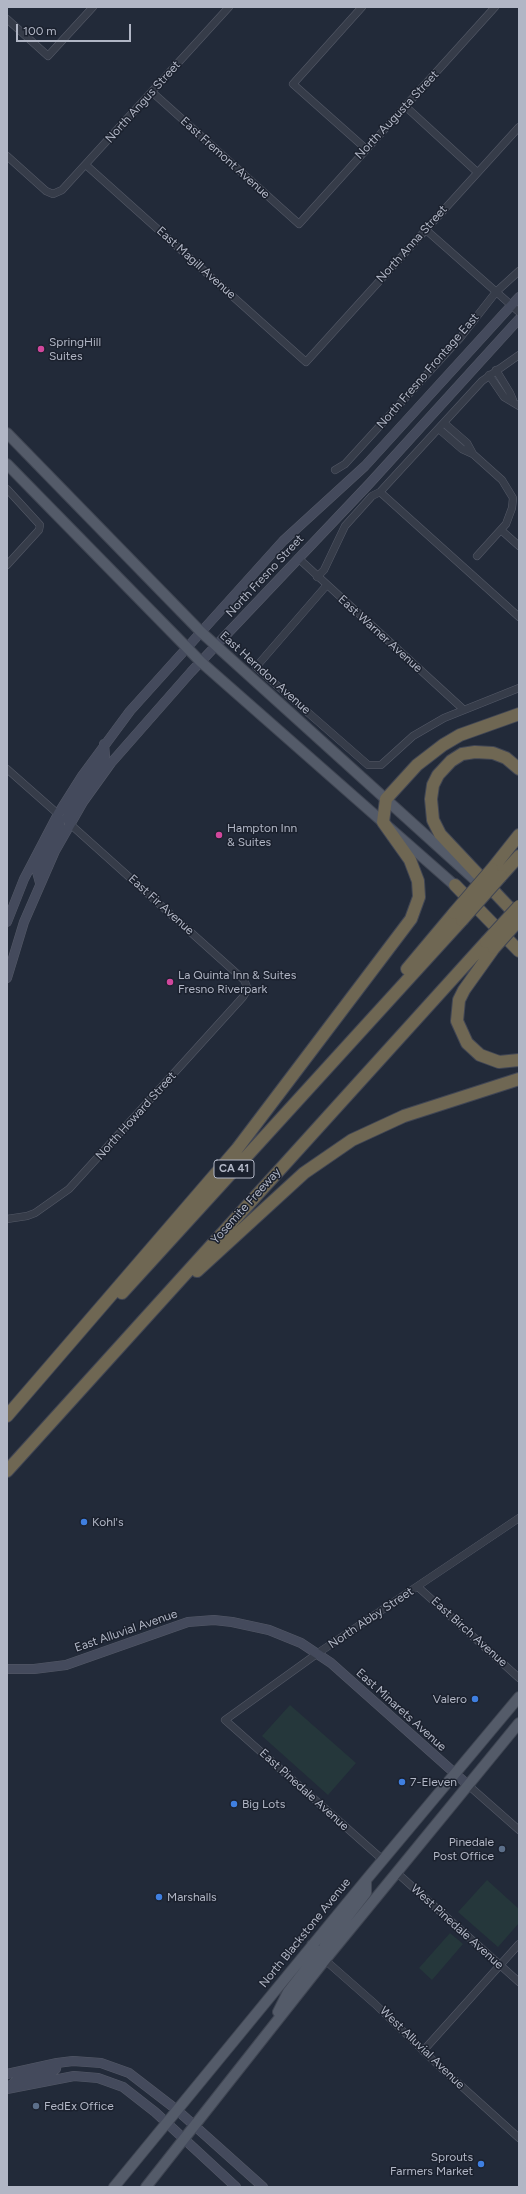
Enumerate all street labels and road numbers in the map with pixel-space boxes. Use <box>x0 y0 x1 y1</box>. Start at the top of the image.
street label: North Angus Street <box>102 58 184 146</box>
street label: North Augusta Street <box>352 68 442 162</box>
street label: East Fremont Avenue <box>177 114 273 202</box>
street label: North Anna Street <box>374 203 450 285</box>
street label: East Magill Avenue <box>154 224 238 302</box>
street label: North Fresno Frontage East <box>374 310 482 432</box>
street label: North Fresno Street <box>223 532 307 620</box>
street label: East Warner Avenue <box>335 592 425 676</box>
street label: East Herndon Avenue <box>217 629 313 717</box>
street label: East Fir Avenue <box>125 872 197 938</box>
street label: North Howard Street <box>93 1069 179 1163</box>
road number: CA 41 <box>214 1160 254 1178</box>
street label: Yosemite Freeway <box>208 1165 284 1247</box>
street label: North Abby Street <box>326 1584 416 1652</box>
street label: East Birch Avenue <box>428 1594 510 1670</box>
street label: East Alluvial Avenue <box>73 1607 179 1655</box>
street label: East Minarets Avenue <box>353 1666 449 1754</box>
street label: East Pinedale Avenue <box>256 1746 352 1834</box>
street label: North Blackstone Avenue <box>256 1875 354 1991</box>
street label: West Pinedale Avenue <box>408 1882 506 1972</box>
street label: West Alluvial Avenue <box>377 2004 467 2092</box>

